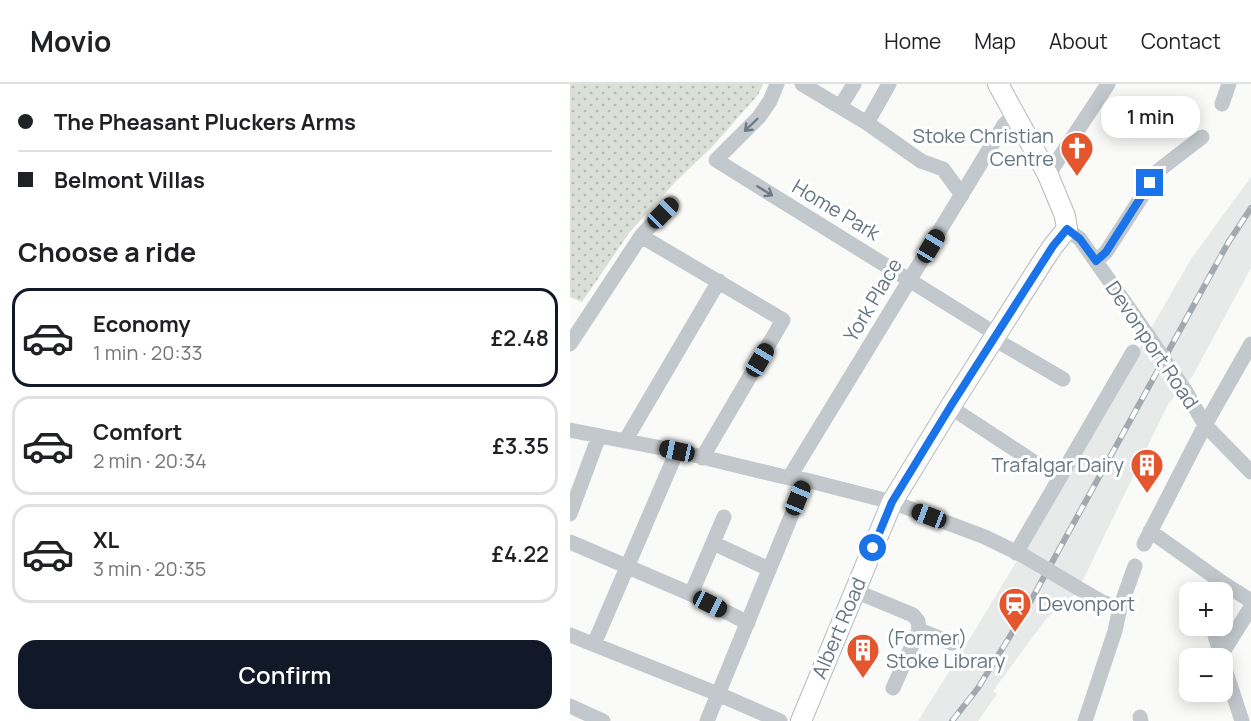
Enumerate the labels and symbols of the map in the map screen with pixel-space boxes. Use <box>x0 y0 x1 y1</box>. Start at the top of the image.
callout: 1 min <box>1100 96 1200 138</box>
one-way arrow <box>743 118 758 132</box>
place label: Stoke Christian Centre <box>913 122 1054 172</box>
church icon: Stoke Christian Centre <box>1059 130 1095 177</box>
route end <box>1136 169 1163 196</box>
street label: Home Park <box>787 173 886 247</box>
one-way arrow <box>756 185 773 197</box>
car <box>644 194 682 232</box>
car <box>914 226 948 266</box>
street label: York Place <box>837 253 908 346</box>
street label: Devonport Road <box>1100 276 1205 414</box>
car <box>743 340 777 380</box>
car <box>658 438 696 464</box>
building icon: Trafalgar Dairy <box>1129 447 1165 494</box>
place label: Trafalgar Dairy <box>992 451 1124 478</box>
car <box>783 478 813 518</box>
car <box>909 501 949 531</box>
route start <box>859 534 886 561</box>
street label: Albert Road <box>805 573 872 683</box>
station icon: Devonport <box>997 586 1033 633</box>
car <box>690 588 730 620</box>
place label: Devonport <box>1038 590 1135 617</box>
place label: (Former) Stoke Library <box>886 624 1006 674</box>
building icon: (Former) Stoke Library <box>845 632 881 679</box>

